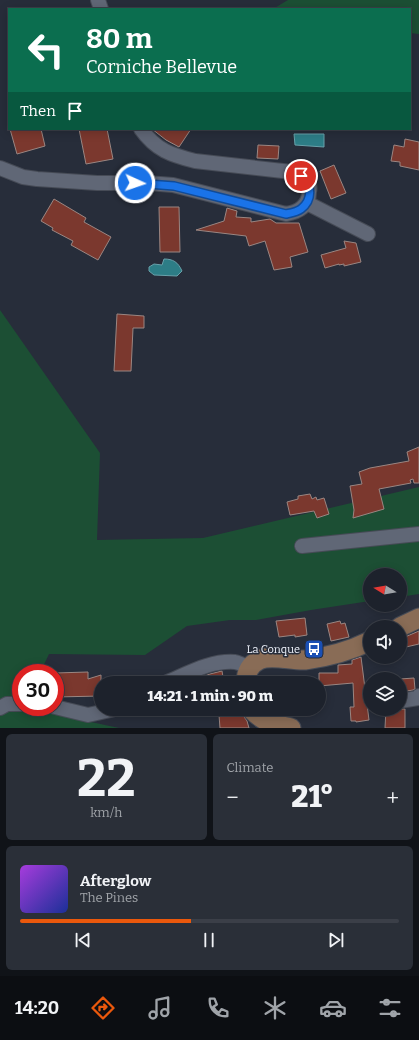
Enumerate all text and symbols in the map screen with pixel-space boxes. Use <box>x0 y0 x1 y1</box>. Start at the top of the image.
text: 80 m <box>86 22 152 55</box>
icon: left <box>20 24 72 76</box>
text: Corniche Bellevue <box>86 56 237 78</box>
icon: arrive <box>64 100 86 122</box>
text: Then <box>20 102 56 120</box>
pin <box>284 159 318 193</box>
position arrow <box>114 162 156 204</box>
icon: arrive <box>290 165 312 187</box>
north arrow <box>363 568 407 612</box>
map controls <box>363 568 407 716</box>
button: sound <box>363 620 407 664</box>
bus stop icon: La Conque <box>303 638 325 660</box>
place label: La Conque <box>247 643 300 656</box>
speed limit sign: 30 <box>12 664 64 716</box>
button: layers <box>363 672 407 716</box>
text: 14:21 · 1 min · 90 m <box>147 687 273 705</box>
text: 22 <box>77 747 136 810</box>
text: Climate <box>227 760 273 775</box>
text: 21° <box>291 779 334 815</box>
text: − <box>227 784 239 811</box>
text: + <box>386 784 399 811</box>
text: km/h <box>90 805 122 820</box>
text: Afterglow <box>80 872 151 890</box>
text: The Pines <box>80 890 138 905</box>
icon: previous <box>72 929 94 951</box>
icon: pause <box>198 929 220 951</box>
icon: next <box>325 929 347 951</box>
icon: directions <box>89 994 117 1022</box>
icon: music <box>146 994 174 1022</box>
icon: phone <box>204 994 232 1022</box>
icon: climate <box>261 994 289 1022</box>
icon: car <box>319 994 347 1022</box>
icon: filters <box>376 994 404 1022</box>
text: 14:20 <box>15 997 59 1019</box>

